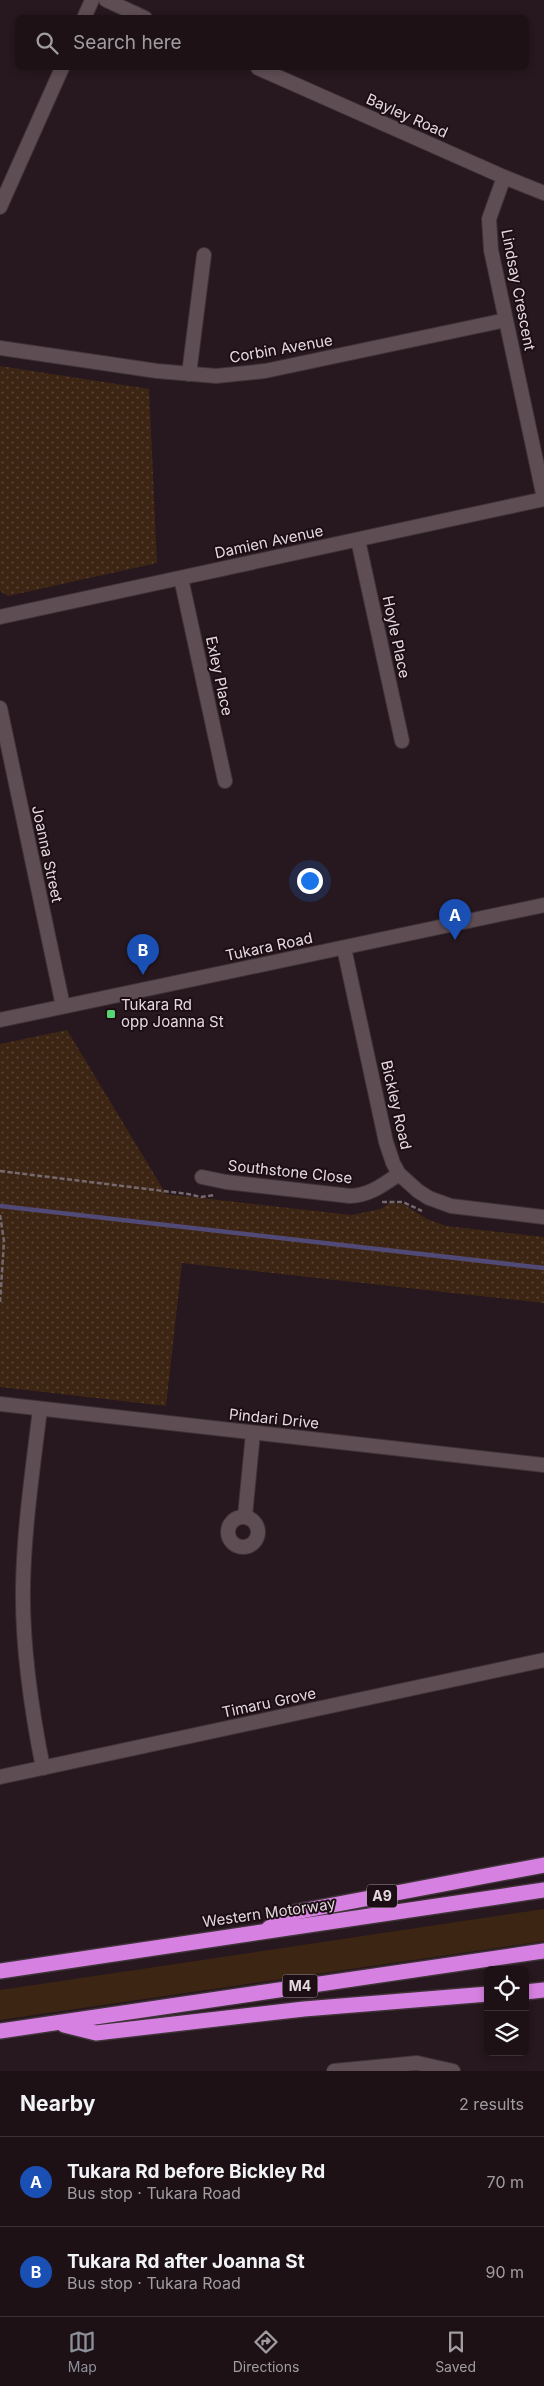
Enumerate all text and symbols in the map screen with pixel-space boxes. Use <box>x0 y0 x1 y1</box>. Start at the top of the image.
search box <box>15 15 529 70</box>
icon: search <box>33 29 61 57</box>
text: Search here <box>73 31 182 54</box>
street label: Bayley Road <box>363 89 451 142</box>
street label: Lindsay Crescent <box>497 228 540 352</box>
street label: Corbin Avenue <box>228 330 334 367</box>
street label: Damien Avenue <box>213 521 325 562</box>
street label: Hoyle Place <box>378 594 415 680</box>
street label: Exley Place <box>202 634 237 717</box>
street label: Joanna Street <box>28 804 67 904</box>
your location <box>297 868 323 894</box>
pin: A <box>439 899 471 940</box>
street label: Tukara Road <box>224 928 314 965</box>
pin: B <box>127 934 159 975</box>
place label: Tukara Rd opp Joanna St <box>121 995 224 1031</box>
marker: Tukara Rd opp Joanna St <box>105 1008 117 1020</box>
street label: Bickley Road <box>377 1058 416 1151</box>
street label: Southstone Close <box>227 1156 353 1187</box>
street label: Pindari Drive <box>228 1404 320 1433</box>
street label: Timaru Grove <box>220 1683 318 1722</box>
road number: A9 <box>367 1884 397 1908</box>
street label: Western Motorway <box>201 1894 337 1931</box>
map controls <box>484 1966 529 2056</box>
button: locate <box>484 1966 529 2011</box>
road number: M4 <box>282 1974 318 1998</box>
button: layers <box>484 2011 529 2056</box>
text: Nearby <box>20 2091 95 2116</box>
text: 2 results <box>459 2094 524 2114</box>
text: Tukara Rd before Bickley Rd <box>67 2160 325 2183</box>
text: A <box>30 2172 42 2192</box>
text: 70 m <box>487 2172 524 2192</box>
text: Bus stop · Tukara Road <box>67 2183 241 2203</box>
text: Tukara Rd after Joanna St <box>67 2250 305 2273</box>
text: B <box>31 2262 41 2282</box>
text: 90 m <box>485 2262 524 2282</box>
text: Bus stop · Tukara Road <box>67 2273 241 2293</box>
tab: Map <box>68 2328 97 2375</box>
tab: Directions <box>233 2328 299 2375</box>
tab: Saved <box>435 2328 476 2375</box>

